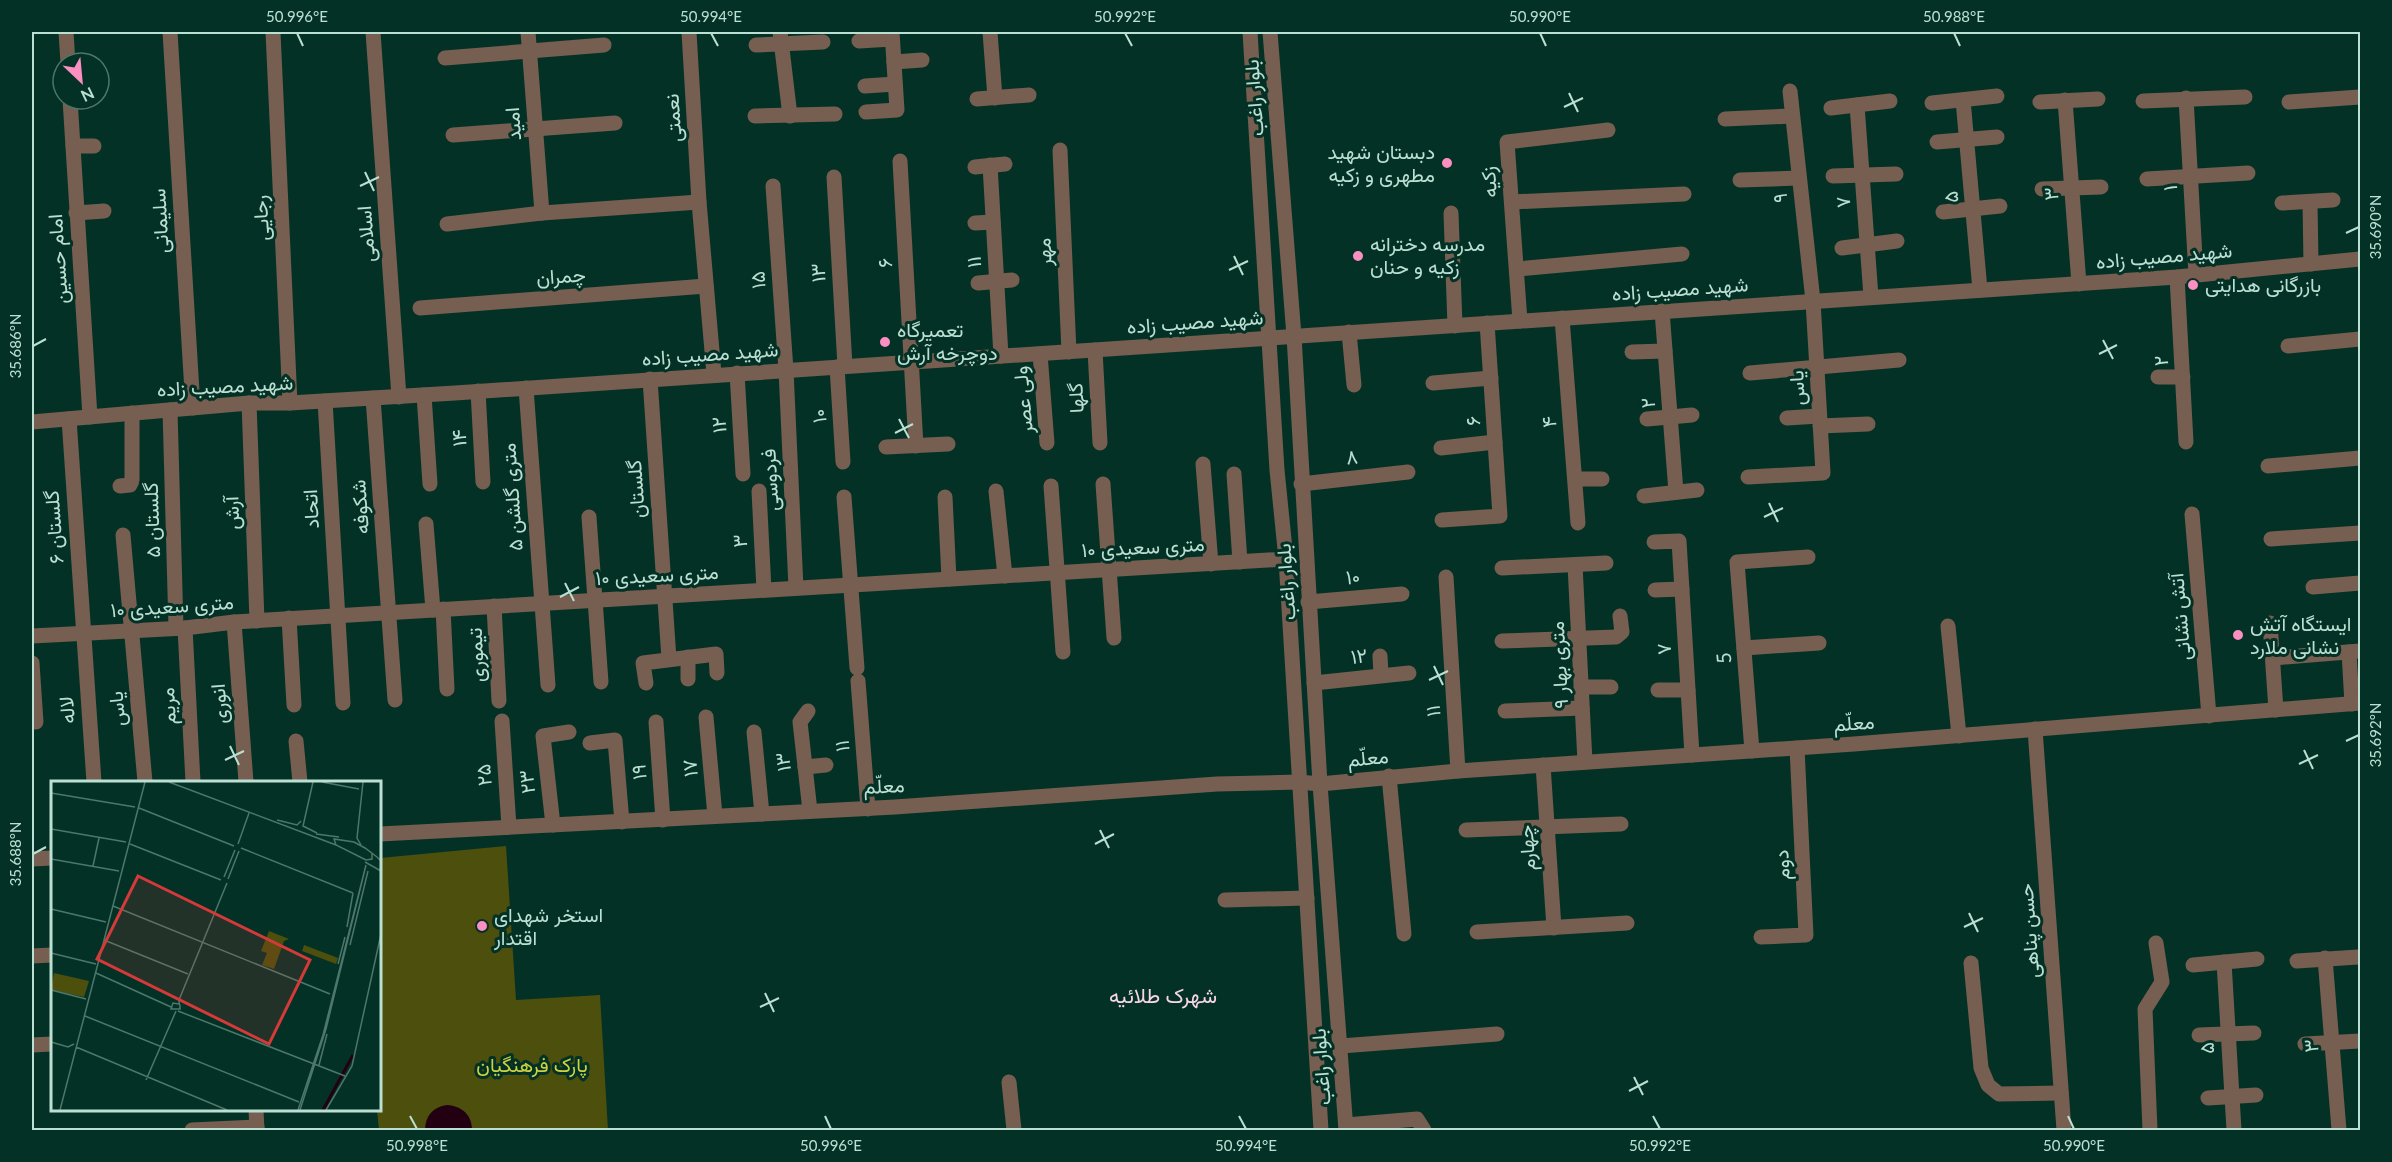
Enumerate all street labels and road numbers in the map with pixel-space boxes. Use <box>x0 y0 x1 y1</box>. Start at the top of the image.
street label: بلوار راغب <box>1238 59 1270 137</box>
street label: نعمتی <box>658 93 687 143</box>
street label: امید <box>499 107 526 141</box>
street label: زکیه <box>1475 165 1503 199</box>
street label: ۱ <box>2157 185 2181 192</box>
street label: ۳ <box>2038 187 2062 201</box>
street label: سلیمانی <box>145 188 174 254</box>
street label: ۵ <box>1938 190 1962 204</box>
street label: ۹ <box>1767 192 1791 204</box>
street label: رجایی <box>247 194 275 242</box>
street label: ۷ <box>1830 195 1854 209</box>
street label: اسلامی <box>351 205 380 263</box>
street label: امام حسین <box>42 213 74 305</box>
street label: مهر <box>1031 237 1058 268</box>
street label: شهید مصیب زاده <box>2095 237 2233 275</box>
street label: ۱۱ <box>961 256 985 268</box>
street label: ۶ <box>872 257 896 269</box>
street label: چمران <box>535 261 587 292</box>
street label: ۱۳ <box>805 263 829 283</box>
street label: ۱۵ <box>744 270 770 290</box>
street label: شهید مصیب زاده <box>1611 271 1749 307</box>
street label: شهید مصیب زاده <box>1126 304 1264 340</box>
street label: شهید مصیب زاده <box>641 336 779 372</box>
street label: ۲ <box>2148 355 2172 367</box>
street label: ولی عصر <box>1007 365 1039 436</box>
street label: شهید مصیب زاده <box>156 369 294 403</box>
street label: یاس <box>1783 370 1810 406</box>
street label: گلها <box>1062 382 1090 414</box>
street label: ۲ <box>1635 397 1659 409</box>
street label: ۱۰ <box>806 408 830 424</box>
street label: ۶ <box>1460 415 1484 427</box>
street label: ۴ <box>1536 415 1560 429</box>
street label: ۱۲ <box>706 416 730 434</box>
street label: ۱۴ <box>446 429 470 447</box>
street label: ۵ متری گلشن <box>495 442 529 552</box>
street label: ۸ <box>1345 443 1359 469</box>
street label: فردوسی <box>755 448 785 512</box>
street label: گلستان <box>621 459 649 519</box>
street label: شکوفه <box>345 479 375 535</box>
street label: گلستان ۵ <box>138 482 164 558</box>
street label: گلستان ۶ <box>38 489 68 565</box>
street label: اتحاد <box>297 489 323 529</box>
street label: آرش <box>218 494 246 530</box>
street label: ۱۰ متری سعیدی <box>1081 531 1205 563</box>
street label: ۳ <box>727 534 751 548</box>
street label: بلوار راغب <box>1270 543 1302 621</box>
street label: ۱۰ متری سعیدی <box>595 559 719 591</box>
street label: ۱۰ <box>1345 563 1361 589</box>
street label: آتش نشانی <box>2163 571 2196 662</box>
street label: ۱۰ متری سعیدی <box>110 589 234 623</box>
street label: ۹ متری بهار <box>1544 621 1574 709</box>
street label: تیموری <box>462 627 490 683</box>
street label: ۱۲ <box>1349 642 1368 668</box>
street label: ۷ <box>1651 643 1675 656</box>
street label: 5 <box>1711 651 1735 665</box>
street label: انوری <box>205 683 233 725</box>
street label: مریم <box>154 687 182 725</box>
street label: یاس <box>103 690 130 728</box>
street label: لاله <box>53 696 79 725</box>
street label: ۱۱ <box>1420 704 1444 718</box>
street label: معلّم <box>1833 709 1875 737</box>
street label: ۱۱ <box>829 739 853 753</box>
street label: معلّم <box>1346 743 1390 773</box>
street label: ۱۳ <box>769 751 795 773</box>
street label: ۱۷ <box>676 758 702 778</box>
street label: ۲۵ <box>470 763 496 787</box>
street label: ۱۹ <box>625 764 651 781</box>
street label: ۲۳ <box>513 769 539 795</box>
street label: معلّم <box>863 772 905 800</box>
street label: چهارم <box>1512 824 1543 872</box>
street label: دوم <box>1768 849 1796 881</box>
street label: حسن پناهی <box>2013 883 2046 979</box>
street label: بلوار راغب <box>1305 1028 1337 1106</box>
street label: ۳ <box>2298 1039 2322 1053</box>
street label: ۵ <box>2194 1042 2218 1055</box>

